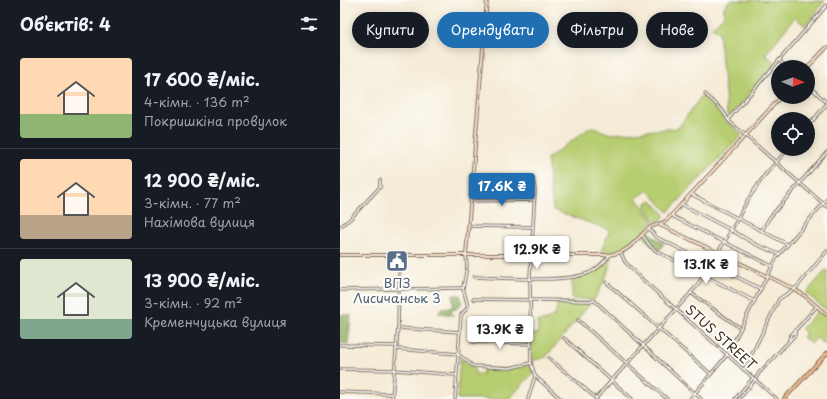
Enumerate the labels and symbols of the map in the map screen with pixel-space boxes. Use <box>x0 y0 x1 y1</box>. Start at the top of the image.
north arrow <box>771 60 815 104</box>
pin: 17.6K ₴ <box>465 173 539 207</box>
pin: 12.9K ₴ <box>500 236 574 270</box>
public building icon: ВПЗ Лисичанськ 3 <box>384 248 410 274</box>
pin: 13.1K ₴ <box>669 251 743 285</box>
place label: ВПЗ Лисичанськ 3 <box>353 273 441 307</box>
street label: STUS STREET <box>682 300 761 374</box>
pin: 13.9K ₴ <box>463 316 537 350</box>

